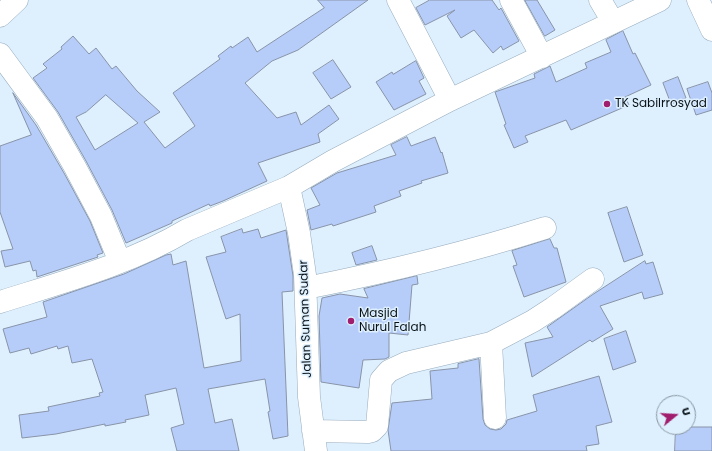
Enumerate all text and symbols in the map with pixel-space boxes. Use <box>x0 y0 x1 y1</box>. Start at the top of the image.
place label: TK Sabilrrosyad <box>615 97 707 111</box>
marker: TK Sabilrrosyad <box>602 99 612 109</box>
street label: Jalan Suman Sudar <box>297 260 315 378</box>
place label: Masjid Nurul Falah <box>359 307 426 335</box>
marker: Masjid Nurul Falah <box>346 316 356 326</box>
north arrow <box>656 395 696 435</box>
text: U <box>678 405 695 418</box>

